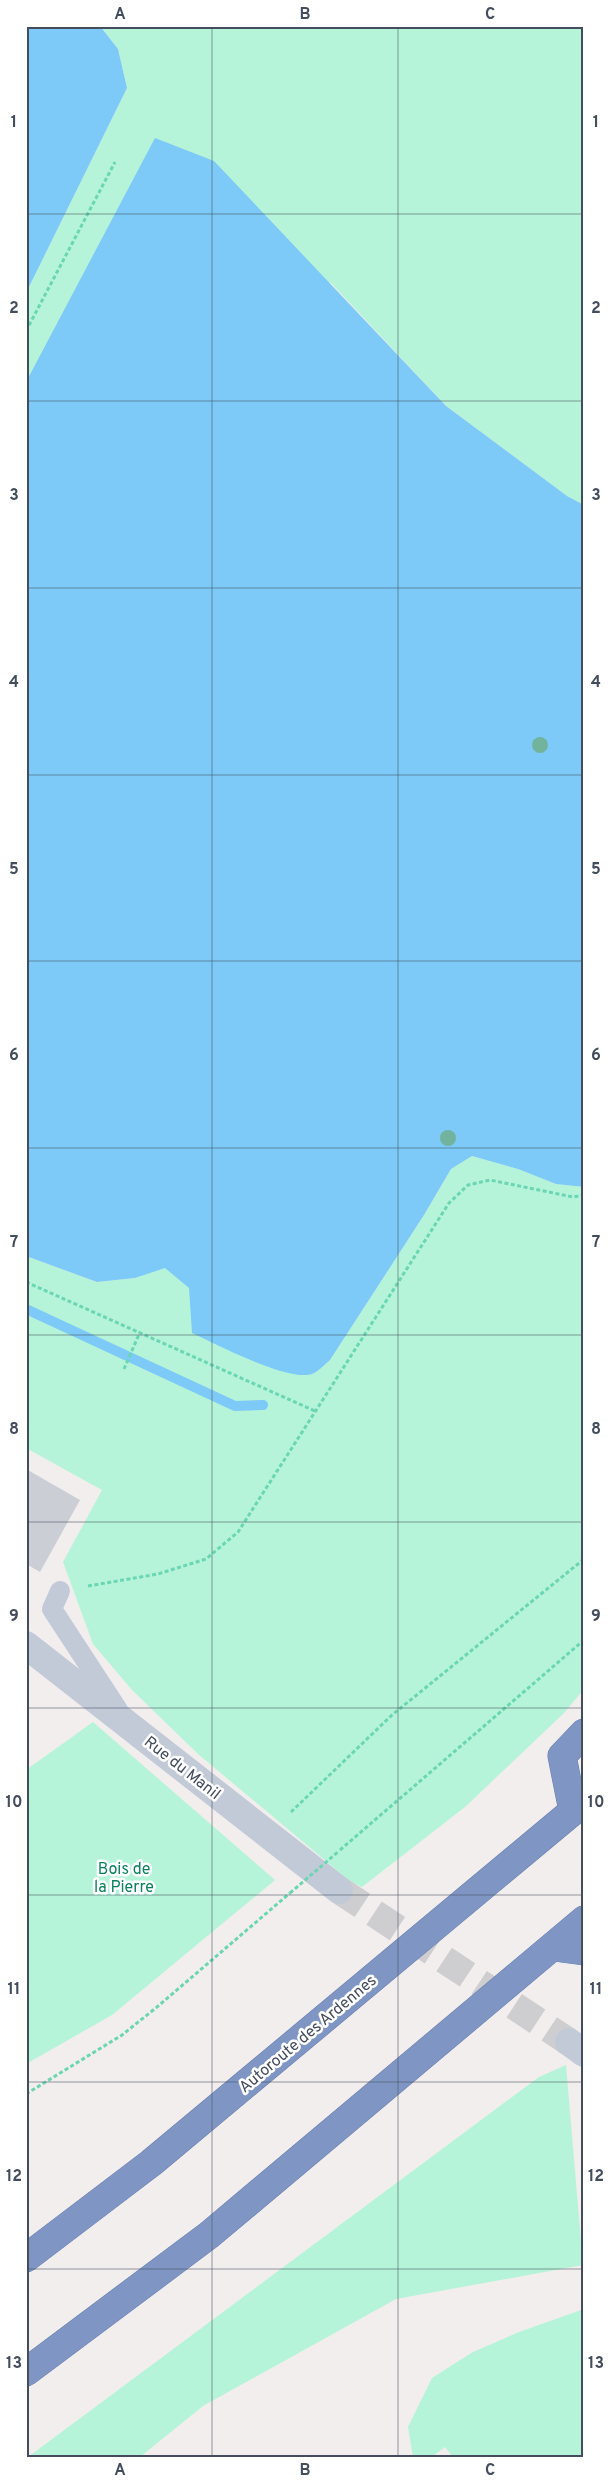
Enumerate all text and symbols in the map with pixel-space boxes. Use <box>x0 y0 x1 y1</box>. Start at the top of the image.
text: A <box>114 5 126 25</box>
text: B <box>299 5 311 25</box>
text: C <box>485 5 495 25</box>
text: 1 <box>11 113 17 133</box>
text: 1 <box>593 113 599 133</box>
text: 2 <box>9 299 19 319</box>
text: 2 <box>591 299 601 319</box>
text: 3 <box>9 486 19 506</box>
text: 3 <box>591 486 601 506</box>
text: 4 <box>9 673 19 693</box>
text: 4 <box>591 673 601 693</box>
text: 5 <box>9 860 19 880</box>
text: 5 <box>591 860 601 880</box>
text: 6 <box>9 1046 19 1066</box>
text: 6 <box>591 1046 601 1066</box>
text: 7 <box>10 1233 18 1253</box>
text: 7 <box>592 1233 600 1253</box>
text: 8 <box>9 1420 19 1440</box>
text: 8 <box>591 1420 601 1440</box>
text: 9 <box>9 1607 19 1627</box>
text: 9 <box>591 1607 601 1627</box>
street label: Rue du Manil <box>139 1732 224 1805</box>
text: 10 <box>6 1793 22 1813</box>
text: 10 <box>588 1793 604 1813</box>
park label: Bois de la Pierre <box>94 1860 154 1898</box>
street label: Autoroute des Ardennes <box>235 1971 381 2098</box>
text: 11 <box>8 1980 20 2000</box>
text: 11 <box>590 1980 602 2000</box>
text: 12 <box>6 2167 22 2187</box>
text: 12 <box>588 2167 604 2187</box>
text: 13 <box>6 2354 22 2374</box>
text: 13 <box>588 2354 604 2374</box>
text: A <box>114 2461 126 2481</box>
text: B <box>299 2461 311 2481</box>
text: C <box>485 2461 495 2481</box>

